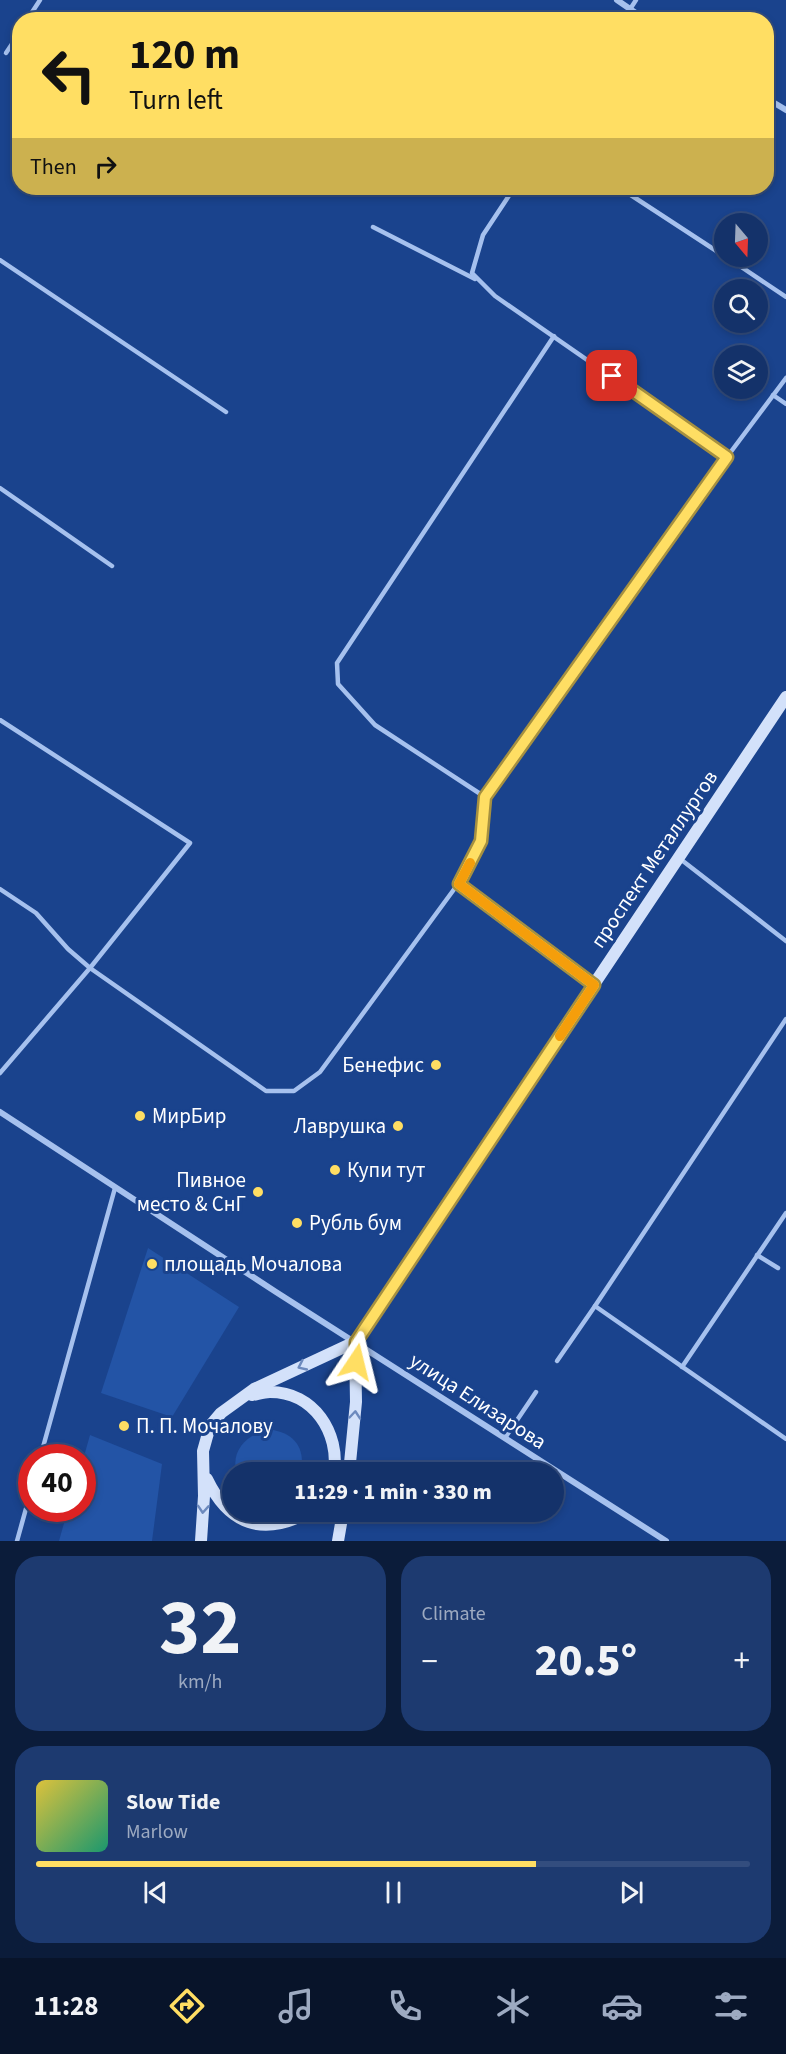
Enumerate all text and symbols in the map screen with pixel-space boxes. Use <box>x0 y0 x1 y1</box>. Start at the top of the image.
text: 120 m <box>129 25 240 85</box>
icon: left <box>30 36 108 114</box>
text: Turn left <box>129 81 223 120</box>
icon: right <box>89 150 122 183</box>
text: Then <box>30 151 77 183</box>
north arrow <box>714 213 768 267</box>
map controls <box>714 213 768 399</box>
button: search <box>714 279 768 333</box>
button: layers <box>714 345 768 399</box>
pin <box>586 350 637 401</box>
icon: arrive <box>595 359 628 392</box>
street label: проспект Металлургов <box>583 764 725 954</box>
place label: Бенефис <box>342 1050 424 1080</box>
marker: Бенефис <box>429 1058 443 1072</box>
place label: МирБир <box>152 1101 227 1131</box>
marker: МирБир <box>133 1109 147 1123</box>
place label: Лаврушка <box>294 1111 386 1141</box>
marker: Лаврушка <box>391 1119 405 1133</box>
place label: Купи тут <box>347 1155 426 1185</box>
marker: Купи тут <box>328 1163 342 1177</box>
place label: Пивное место & СнГ <box>137 1165 246 1219</box>
marker: Пивное место & СнГ <box>251 1185 265 1199</box>
place label: Рубль бум <box>309 1208 402 1238</box>
marker: Рубль бум <box>290 1216 304 1230</box>
place label: площадь Мочалова <box>164 1249 342 1279</box>
marker: площадь Мочалова <box>145 1257 159 1271</box>
position arrow <box>324 1330 388 1394</box>
street label: улица Елизарова <box>404 1345 552 1457</box>
one-way arrow <box>298 1359 309 1371</box>
one-way arrow <box>349 1410 362 1419</box>
place label: П. П. Мочалову <box>136 1411 273 1441</box>
marker: П. П. Мочалову <box>117 1419 131 1433</box>
speed limit sign: 40 <box>18 1444 96 1522</box>
text: 11:29 · 1 min · 330 m <box>294 1476 492 1508</box>
one-way arrow <box>197 1504 210 1513</box>
text: 32 <box>159 1573 241 1684</box>
text: Climate <box>422 1600 486 1628</box>
text: 20.5° <box>534 1629 637 1693</box>
text: − <box>422 1638 438 1685</box>
text: + <box>734 1638 750 1685</box>
text: km/h <box>178 1668 222 1696</box>
text: Slow Tide <box>126 1786 220 1818</box>
text: Marlow <box>126 1818 188 1846</box>
icon: previous <box>139 1876 172 1909</box>
icon: pause <box>377 1876 410 1909</box>
icon: next <box>615 1876 648 1909</box>
icon: directions <box>166 1985 208 2027</box>
icon: music <box>275 1985 317 2027</box>
icon: phone <box>384 1985 426 2027</box>
icon: climate <box>492 1985 534 2027</box>
icon: car <box>601 1985 643 2027</box>
icon: filters <box>710 1985 752 2027</box>
text: 11:28 <box>33 1987 99 2026</box>

